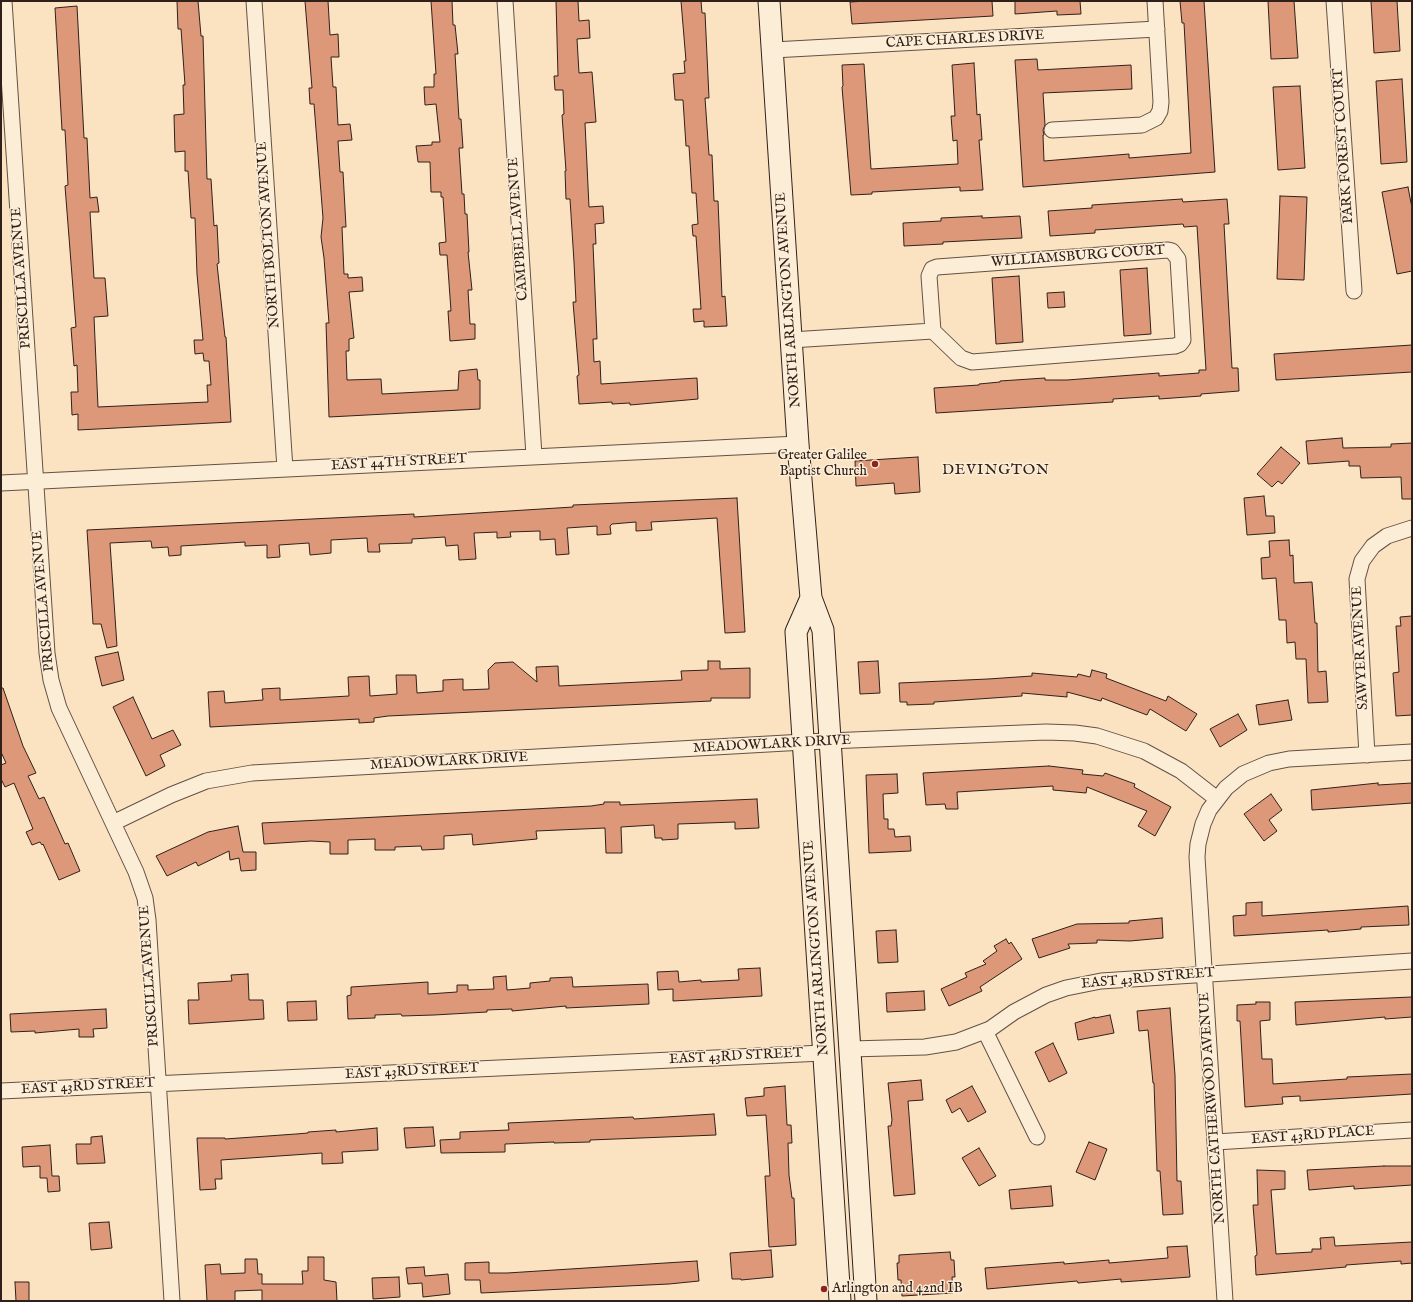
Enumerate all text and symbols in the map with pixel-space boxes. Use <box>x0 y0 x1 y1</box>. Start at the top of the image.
street label: CAPE CHARLES DRIVE <box>885 27 1045 53</box>
street label: PARK FOREST COURT <box>1330 68 1358 224</box>
street label: NORTH BOLTON AVENUE <box>254 141 284 329</box>
street label: CAMPBELL AVENUE <box>506 157 532 301</box>
street label: NORTH ARLINGTON AVENUE <box>773 192 805 408</box>
street label: PRISCILLA AVENUE <box>9 207 35 349</box>
street label: WILLIAMSBURG COURT <box>990 243 1166 271</box>
place label: Greater Galilee Baptist Church <box>777 448 867 480</box>
street label: EAST 44TH STREET <box>331 451 467 475</box>
marker: Greater Galilee Baptist Church <box>870 459 880 469</box>
district label: DEVINGTON <box>942 462 1050 480</box>
street label: PRISCILLA AVENUE <box>29 530 59 672</box>
street label: SAWYER AVENUE <box>1349 586 1373 710</box>
street label: MEADOWLARK DRIVE <box>693 732 851 758</box>
street label: MEADOWLARK DRIVE <box>370 749 528 775</box>
street label: NORTH ARLINGTON AVENUE <box>801 840 833 1056</box>
street label: PRISCILLA AVENUE <box>137 905 163 1047</box>
street label: EAST 43RD STREET <box>1080 965 1216 993</box>
street label: NORTH CATHERWOOD AVENUE <box>1197 992 1229 1224</box>
street label: EAST 43RD STREET <box>669 1045 803 1069</box>
street label: EAST 43RD STREET <box>345 1060 479 1084</box>
street label: EAST 43RD STREET <box>21 1075 155 1099</box>
street label: EAST 43RD PLACE <box>1251 1123 1375 1149</box>
place label: Arlington and 42nd IB <box>832 1281 963 1297</box>
marker: Arlington and 42nd IB <box>819 1284 829 1294</box>

